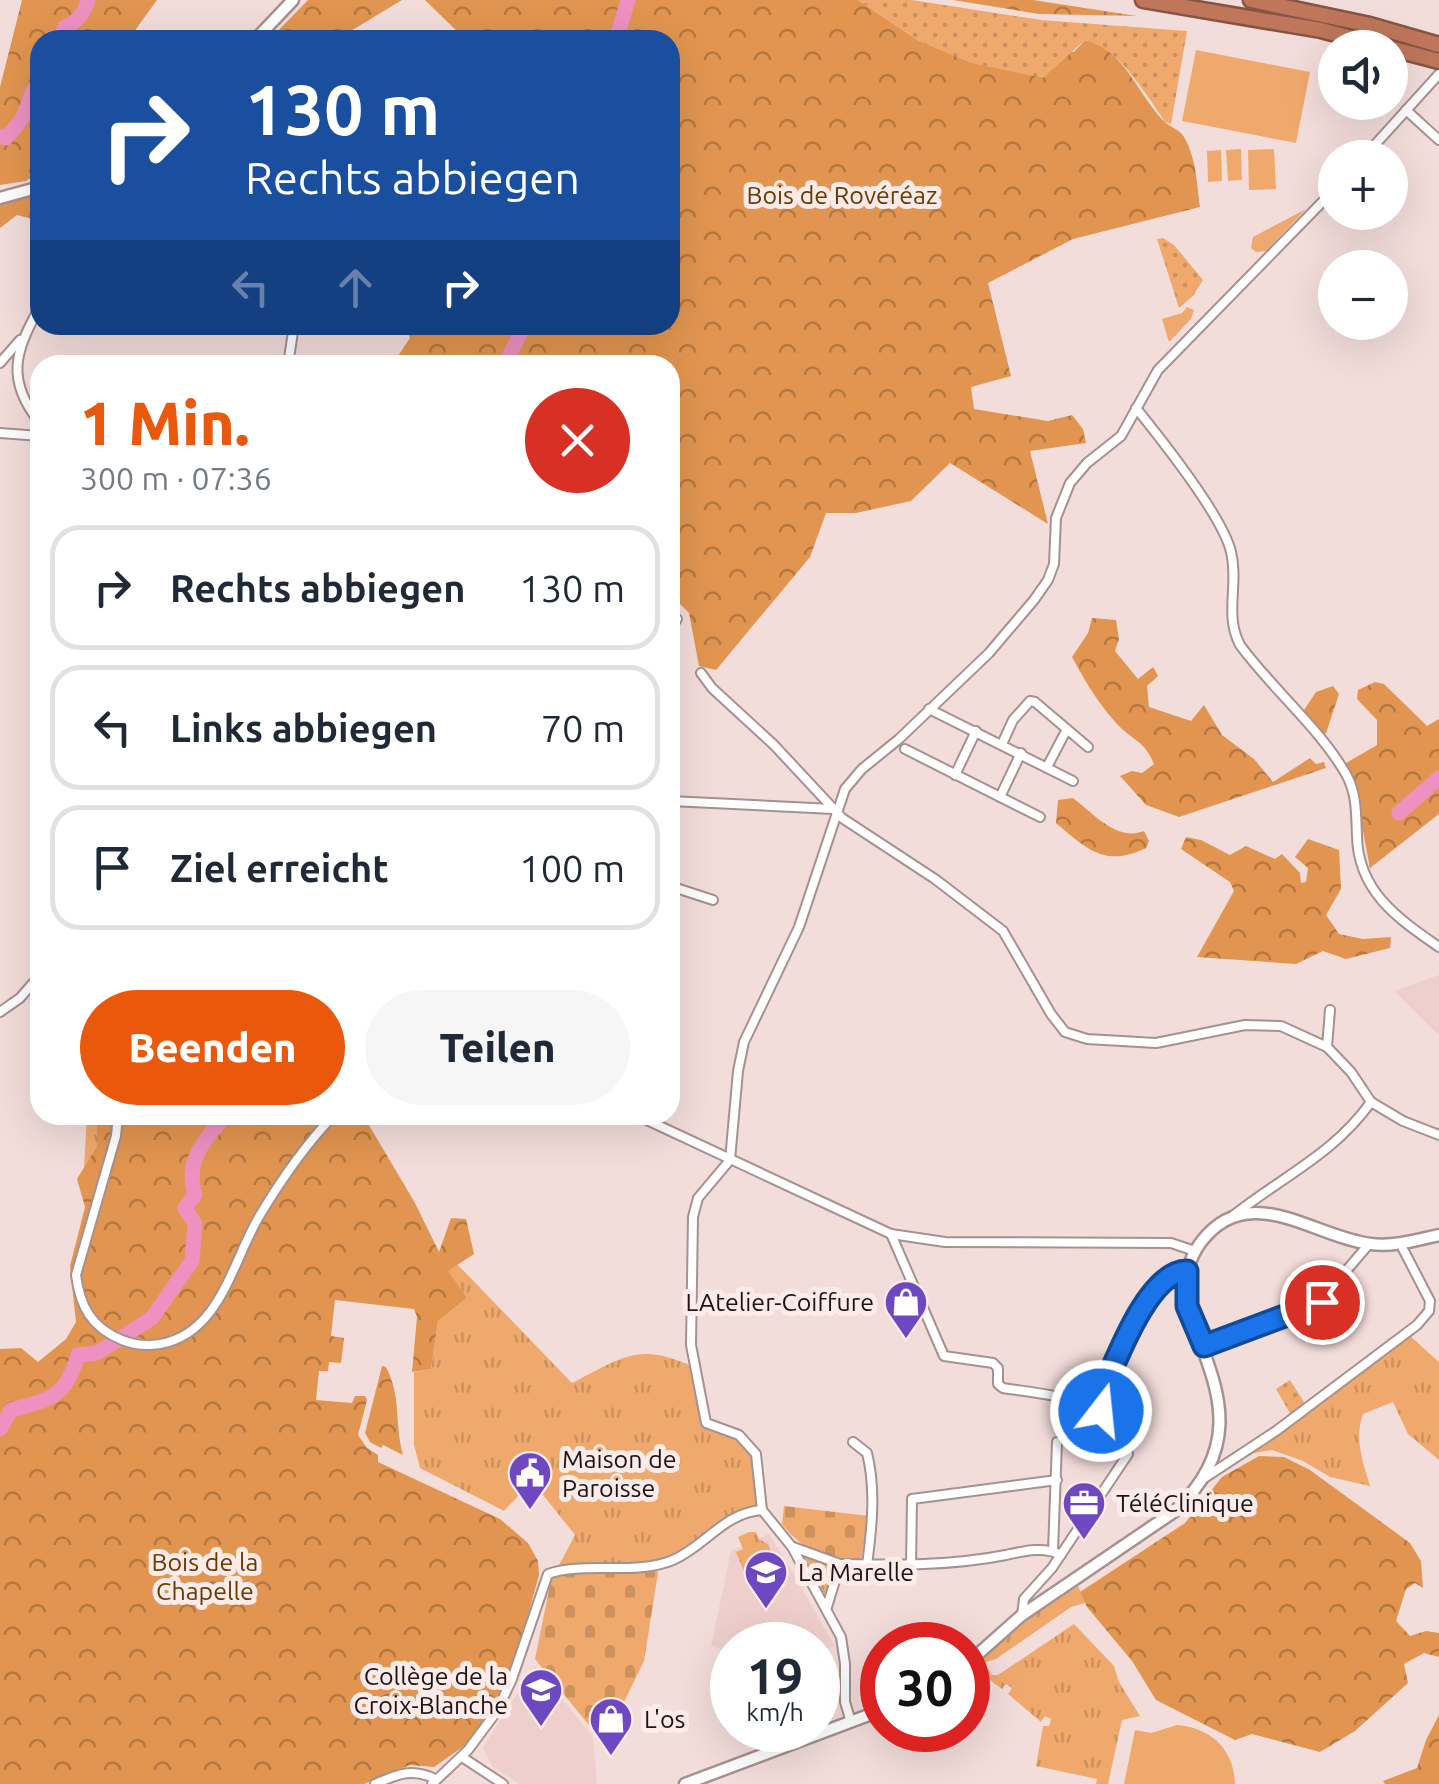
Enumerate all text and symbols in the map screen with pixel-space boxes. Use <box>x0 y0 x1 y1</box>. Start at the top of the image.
map controls <box>1318 30 1408 340</box>
button: sound <box>1318 30 1408 120</box>
icon: right <box>80 70 210 200</box>
text: 130 m <box>245 70 440 148</box>
button: + <box>1318 140 1408 230</box>
text: Rechts abbiegen <box>245 152 580 203</box>
park label: Bois de Rovéréaz <box>747 181 937 209</box>
button: − <box>1318 250 1408 340</box>
icon: left <box>223 260 278 315</box>
icon: ahead <box>328 260 383 315</box>
icon: right <box>433 260 488 315</box>
button: close <box>525 388 630 493</box>
text: 1 Min. <box>80 389 250 456</box>
text: 300 m · 07:36 <box>80 460 272 496</box>
icon: right <box>85 560 140 615</box>
text: Rechts abbiegen <box>170 567 465 609</box>
text: 130 m <box>519 567 625 609</box>
icon: left <box>85 700 140 755</box>
text: Links abbiegen <box>170 707 437 749</box>
text: 70 m <box>541 707 625 749</box>
icon: arrive <box>85 840 140 895</box>
text: Ziel erreicht <box>170 847 389 889</box>
text: 100 m <box>519 847 625 889</box>
button: Beenden <box>80 990 345 1105</box>
button: Teilen <box>365 990 630 1105</box>
pin <box>1280 1260 1365 1345</box>
icon: arrive <box>1295 1275 1350 1330</box>
shop icon: LAtelier-Coiffure <box>883 1279 929 1340</box>
place label: LAtelier-Coiffure <box>685 1288 874 1316</box>
position arrow <box>1049 1359 1153 1463</box>
place label: Maison de Paroisse <box>562 1445 677 1502</box>
public building icon: Maison de Paroisse <box>507 1450 553 1511</box>
office icon: TéléClinique <box>1061 1480 1107 1541</box>
place label: TéléClinique <box>1116 1489 1254 1517</box>
park label: Bois de la Chapelle <box>152 1548 258 1605</box>
school or university icon: La Marelle <box>743 1549 789 1610</box>
place label: La Marelle <box>798 1558 914 1586</box>
speed limit sign: 30 <box>860 1622 990 1752</box>
text: 19 <box>747 1647 803 1703</box>
place label: Collège de la Croix-Blanche <box>353 1662 508 1719</box>
school or university icon: Collège de la Croix-Blanche <box>518 1667 564 1728</box>
shop icon: L'os <box>588 1696 634 1757</box>
text: km/h <box>746 1698 804 1726</box>
place label: L'os <box>644 1705 685 1733</box>

